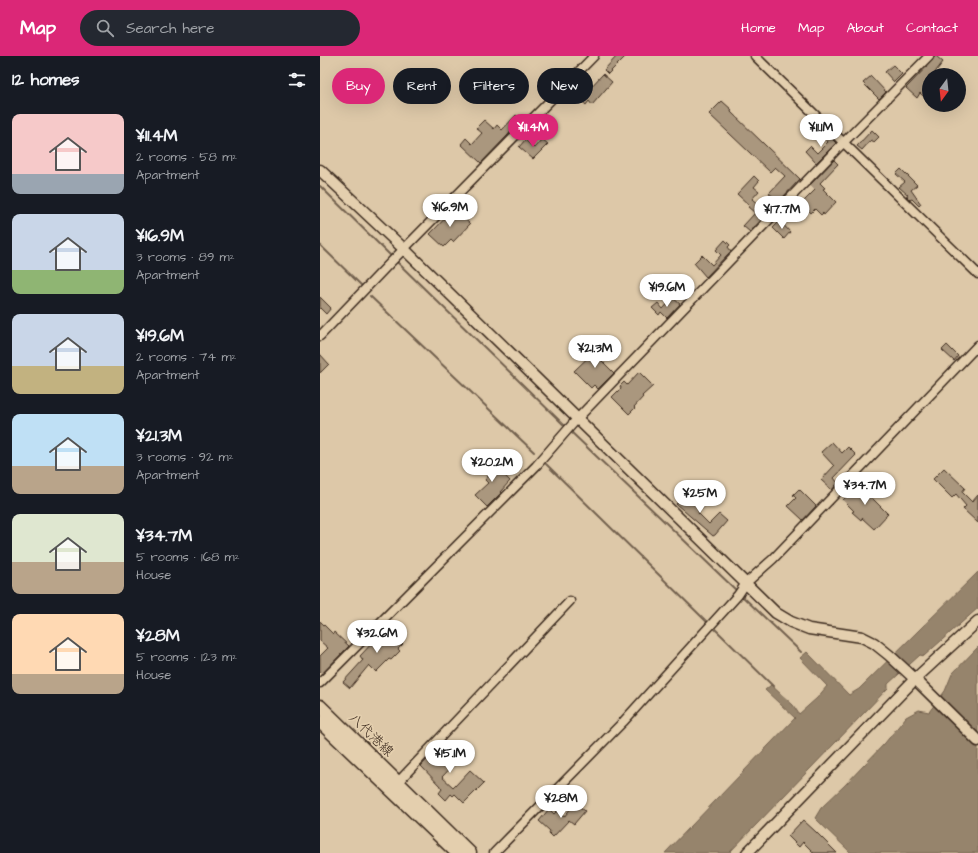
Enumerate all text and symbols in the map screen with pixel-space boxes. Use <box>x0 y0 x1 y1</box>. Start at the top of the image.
search box <box>80 10 360 46</box>
text: Map <box>20 15 56 42</box>
icon: search <box>94 17 116 39</box>
text: Search here <box>126 18 215 39</box>
text: Home <box>741 18 776 38</box>
text: Map <box>798 18 824 38</box>
text: About <box>846 18 884 38</box>
text: Contact <box>906 18 958 38</box>
text: 12 homes <box>12 68 80 92</box>
chip: Buy <box>332 68 385 104</box>
chip: Rent <box>393 68 451 104</box>
chip: Filters <box>459 68 529 104</box>
chip: New <box>537 68 593 104</box>
north arrow <box>922 68 966 112</box>
map controls <box>922 68 966 112</box>
icon: filters <box>286 69 308 91</box>
pin: ¥11.4M <box>500 114 566 148</box>
pin: ¥11.1M <box>788 114 854 148</box>
text: ¥11.4M <box>517 118 549 136</box>
text: ¥11.1M <box>809 118 833 136</box>
text: ¥11.4M <box>136 124 177 148</box>
icon: home <box>44 130 92 178</box>
text: 2 rooms · 58 m² <box>136 148 237 166</box>
text: Apartment <box>136 166 200 184</box>
pin: ¥16.9M <box>417 194 483 228</box>
pin: ¥17.7M <box>749 196 815 230</box>
text: ¥16.9M <box>432 198 468 216</box>
text: ¥17.7M <box>763 200 801 218</box>
text: ¥16.9M <box>136 224 184 248</box>
icon: home <box>44 230 92 278</box>
text: 3 rooms · 89 m² <box>136 248 235 266</box>
text: Apartment <box>136 266 200 284</box>
pin: ¥19.6M <box>634 274 700 308</box>
text: ¥19.6M <box>649 278 685 296</box>
text: ¥19.6M <box>136 324 184 348</box>
icon: home <box>44 330 92 378</box>
pin: ¥21.3M <box>562 335 628 369</box>
text: ¥21.3M <box>577 339 613 357</box>
text: 2 rooms · 74 m² <box>136 348 236 366</box>
text: Apartment <box>136 366 200 384</box>
text: ¥21.3M <box>136 424 182 448</box>
icon: home <box>44 430 92 478</box>
text: 3 rooms · 92 m² <box>136 448 234 466</box>
pin: ¥20.2M <box>459 449 525 483</box>
text: ¥20.2M <box>471 453 513 471</box>
text: Apartment <box>136 466 200 484</box>
pin: ¥34.7M <box>832 472 898 506</box>
text: ¥34.7M <box>844 476 887 494</box>
pin: ¥25M <box>676 480 724 514</box>
text: ¥25M <box>683 484 717 502</box>
text: ¥34.7M <box>136 524 192 548</box>
icon: home <box>44 530 92 578</box>
text: 5 rooms · 168 m² <box>136 548 240 566</box>
text: House <box>136 566 171 584</box>
pin: ¥32.6M <box>344 620 410 654</box>
text: ¥28M <box>136 624 180 648</box>
text: ¥32.6M <box>356 624 398 642</box>
icon: home <box>44 630 92 678</box>
text: 5 rooms · 123 m² <box>136 648 237 666</box>
text: House <box>136 666 171 684</box>
street label: 八代港線 <box>344 708 398 762</box>
pin: ¥15.1M <box>417 740 483 774</box>
text: ¥15.1M <box>434 744 466 762</box>
pin: ¥28M <box>537 785 585 819</box>
text: ¥28M <box>544 789 578 807</box>

